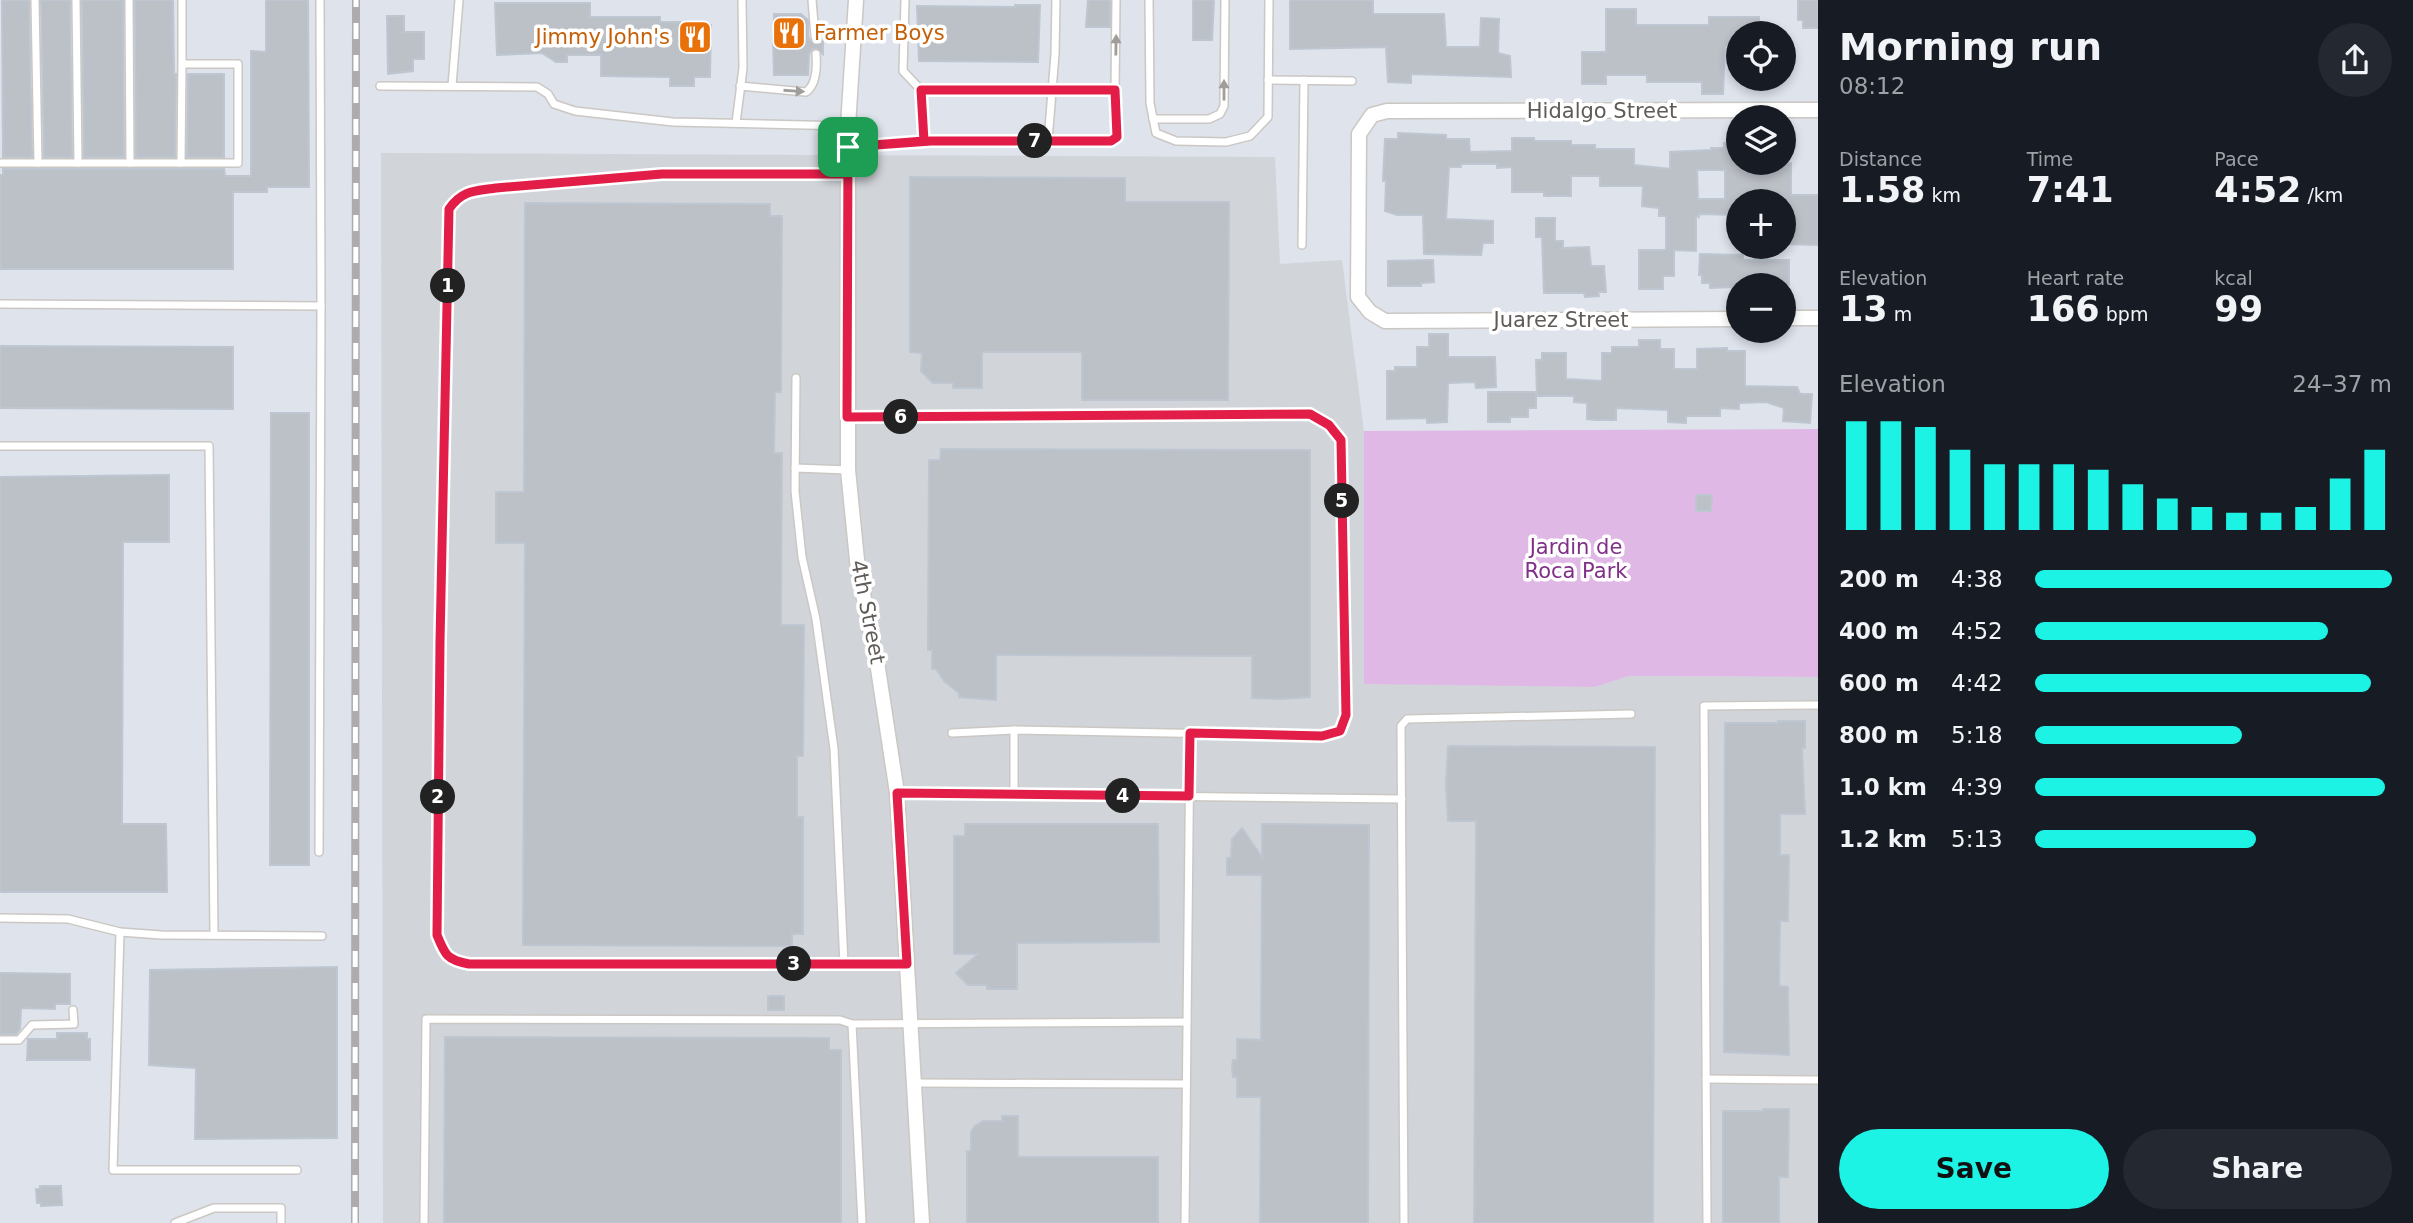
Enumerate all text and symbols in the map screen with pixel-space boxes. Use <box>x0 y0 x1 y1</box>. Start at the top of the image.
restaurant icon: Farmer Boys <box>770 14 808 52</box>
restaurant icon: Jimmy John's <box>676 18 714 56</box>
place label: Farmer Boys <box>814 21 945 45</box>
map controls <box>1726 21 1796 343</box>
button: locate <box>1726 21 1796 91</box>
button: share <box>2318 23 2392 97</box>
place label: Jimmy John's <box>534 25 670 49</box>
text: Morning run <box>1839 25 2102 69</box>
one-way arrow <box>1110 34 1121 56</box>
text: 08:12 <box>1839 73 1905 99</box>
one-way arrow <box>1218 79 1230 101</box>
one-way arrow <box>783 86 805 97</box>
street label: Hidalgo Street <box>1527 99 1677 123</box>
button: layers <box>1726 105 1796 175</box>
pin <box>818 117 878 177</box>
pin: 7 <box>1018 124 1052 158</box>
icon: arrive <box>829 128 867 166</box>
text: 7 <box>1028 129 1041 151</box>
text: Distance <box>1839 148 1922 170</box>
text: Time <box>2027 148 2073 170</box>
text: Pace <box>2214 148 2259 170</box>
text: 1.58 <box>1839 170 1925 210</box>
text: 7:41 <box>2027 170 2114 210</box>
text: 4:52 <box>2214 170 2301 210</box>
text: km <box>1925 184 1961 206</box>
text: /km <box>2301 184 2343 206</box>
button: + <box>1726 189 1796 259</box>
text: Elevation <box>1839 267 1927 289</box>
text: Heart rate <box>2027 267 2124 289</box>
text: kcal <box>2214 267 2253 289</box>
pin: 1 <box>430 268 466 304</box>
button: − <box>1726 273 1796 343</box>
text: 1 <box>441 274 454 296</box>
text: 13 <box>1839 289 1888 329</box>
text: 166 <box>2027 289 2100 329</box>
text: 99 <box>2214 289 2263 329</box>
text: m <box>1888 303 1912 325</box>
text: bpm <box>2100 303 2148 325</box>
street label: Juarez Street <box>1492 308 1628 332</box>
text: Elevation <box>1839 371 1946 397</box>
text: 24–37 m <box>2292 371 2392 397</box>
pin: 6 <box>884 400 918 434</box>
text: 6 <box>894 405 907 427</box>
pin: 5 <box>1324 484 1360 518</box>
text: 5 <box>1335 489 1348 511</box>
park label: Jardin de Roca Park <box>1525 535 1628 583</box>
street label: 4th Street <box>846 558 890 666</box>
text: 200 m <box>1839 566 1919 592</box>
text: 4:38 <box>1951 566 2003 592</box>
text: 400 m <box>1839 618 1919 644</box>
text: 4:52 <box>1951 618 2003 644</box>
text: 600 m <box>1839 670 1919 696</box>
text: 4:42 <box>1951 670 2003 696</box>
text: 800 m <box>1839 722 1919 748</box>
text: 5:18 <box>1951 722 2003 748</box>
text: 1.0 km <box>1839 774 1927 800</box>
text: 4:39 <box>1951 774 2003 800</box>
pin: 4 <box>1106 778 1140 814</box>
pin: 2 <box>420 780 456 814</box>
text: 4 <box>1116 784 1129 806</box>
text: 2 <box>431 785 444 807</box>
text: 1.2 km <box>1839 826 1927 852</box>
text: 5:13 <box>1951 826 2003 852</box>
pin: 3 <box>776 946 812 982</box>
text: 3 <box>787 952 800 974</box>
button: Save <box>1839 1129 2109 1209</box>
button: Share <box>2123 1129 2392 1209</box>

